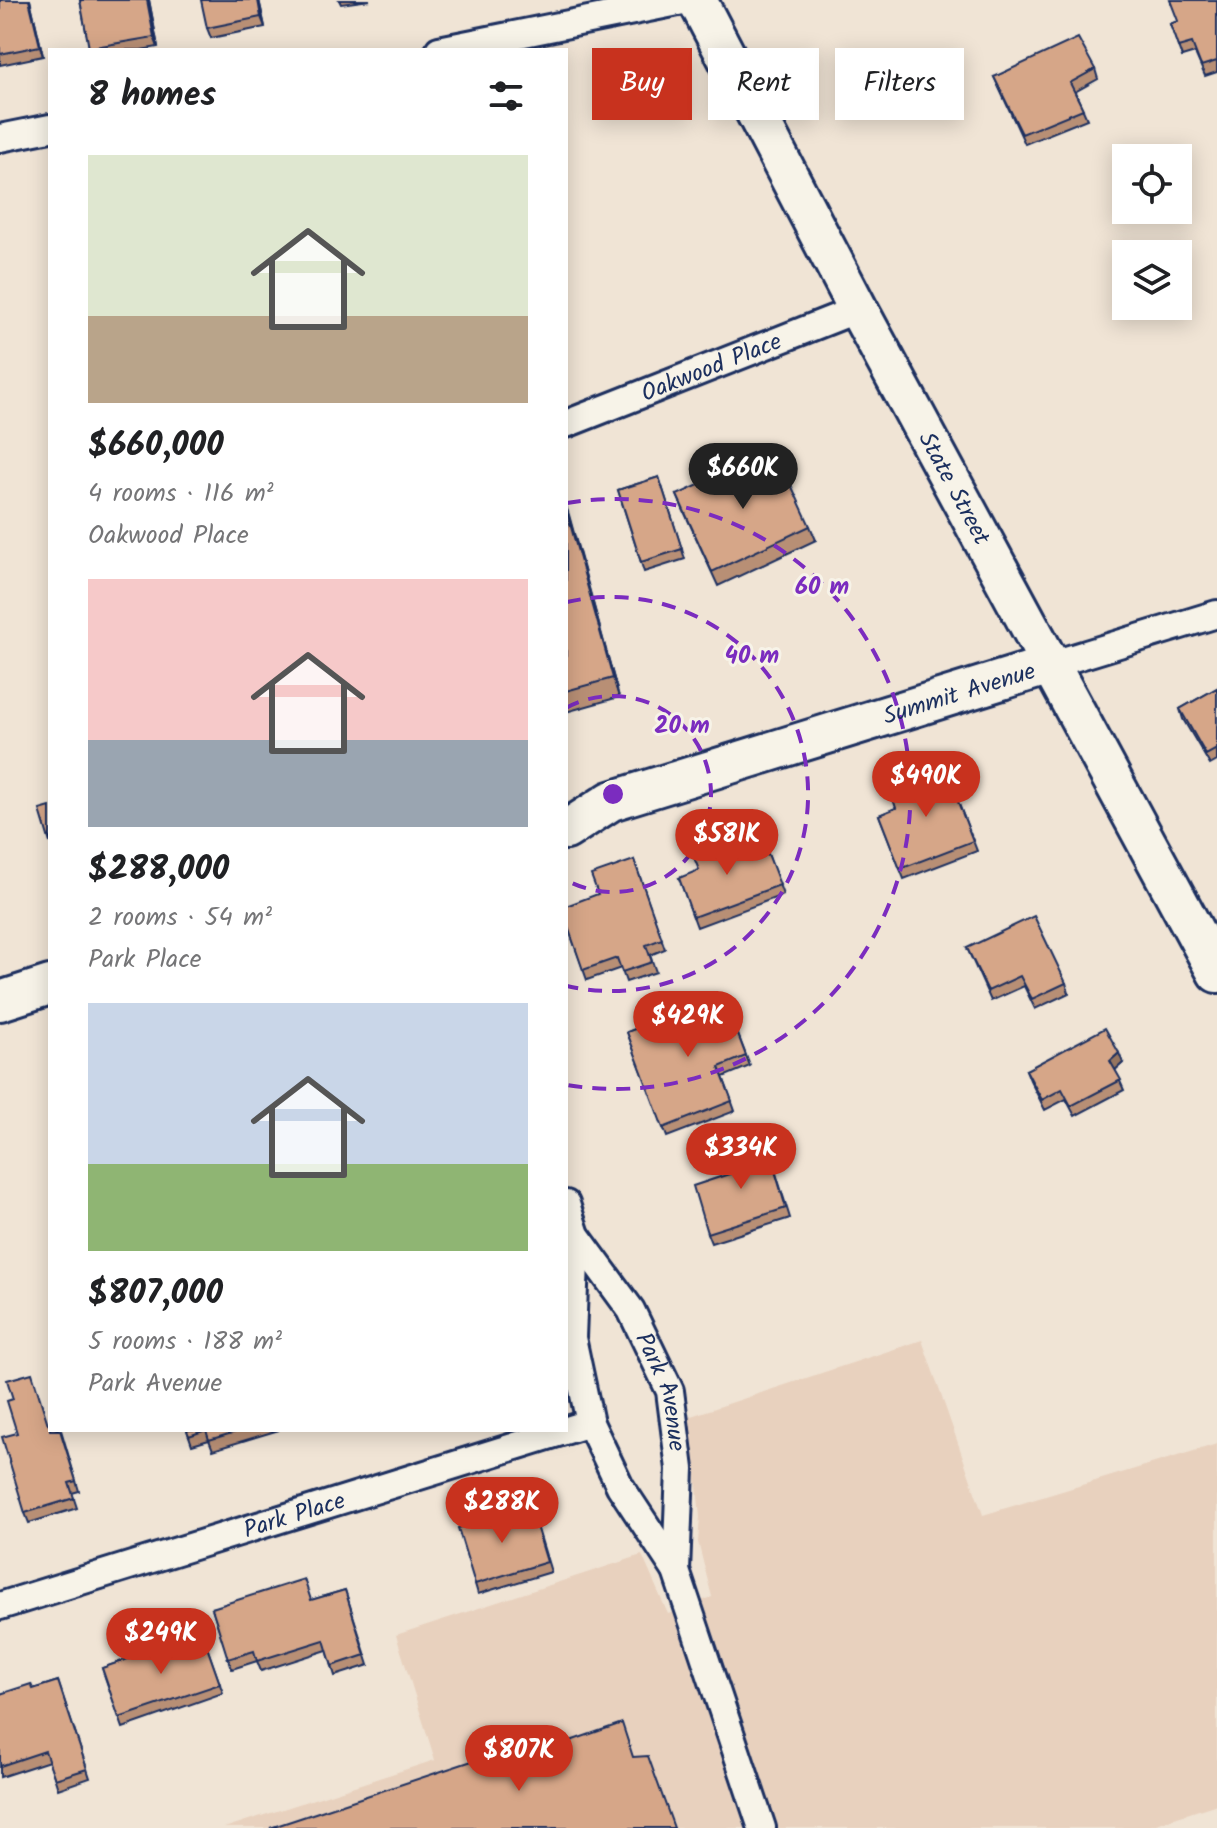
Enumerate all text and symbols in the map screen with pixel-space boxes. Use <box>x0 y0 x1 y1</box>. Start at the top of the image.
chip: Buy <box>592 48 692 120</box>
chip: Rent <box>708 48 819 120</box>
chip: Filters <box>835 48 964 120</box>
text: 8 homes <box>88 69 216 123</box>
icon: filters <box>484 74 528 118</box>
map controls <box>1112 144 1192 320</box>
button: locate <box>1112 144 1192 224</box>
icon: home <box>236 207 380 351</box>
button: layers <box>1112 240 1192 320</box>
street label: Oakwood Place <box>635 323 788 414</box>
text: $660,000 <box>88 419 224 473</box>
street label: State Street <box>907 425 1000 553</box>
pin: $660K <box>687 443 799 511</box>
text: $660K <box>707 448 779 490</box>
text: 4 rooms · 116 m² <box>88 473 274 515</box>
text: Oakwood Place <box>88 515 249 557</box>
text: 60 m <box>795 568 849 607</box>
icon: home <box>236 631 380 775</box>
text: 40 m <box>725 637 779 676</box>
street label: Summit Avenue <box>878 653 1041 737</box>
text: 20 m <box>654 707 710 746</box>
pin: $490K <box>870 751 982 819</box>
text: $490K <box>890 756 962 798</box>
centre of rings <box>599 780 627 808</box>
pin: $581K <box>671 809 783 877</box>
text: $581K <box>693 814 761 856</box>
text: $288,000 <box>88 843 229 897</box>
text: 2 rooms · 54 m² <box>88 897 272 939</box>
text: Park Place <box>88 939 202 981</box>
pin: $429K <box>632 991 744 1059</box>
text: $429K <box>651 996 725 1038</box>
icon: home <box>236 1055 380 1199</box>
pin: $334K <box>685 1123 797 1191</box>
text: $334K <box>704 1128 778 1170</box>
text: $807,000 <box>88 1267 223 1321</box>
text: 5 rooms · 188 m² <box>88 1321 282 1363</box>
street label: Park Avenue <box>624 1326 696 1454</box>
text: Park Avenue <box>88 1363 222 1405</box>
pin: $288K <box>446 1477 558 1545</box>
street label: Park Place <box>239 1482 351 1550</box>
text: $288K <box>464 1482 540 1524</box>
pin: $249K <box>105 1608 217 1676</box>
text: $249K <box>124 1613 198 1655</box>
pin: $807K <box>463 1725 575 1793</box>
text: $807K <box>483 1730 555 1772</box>

